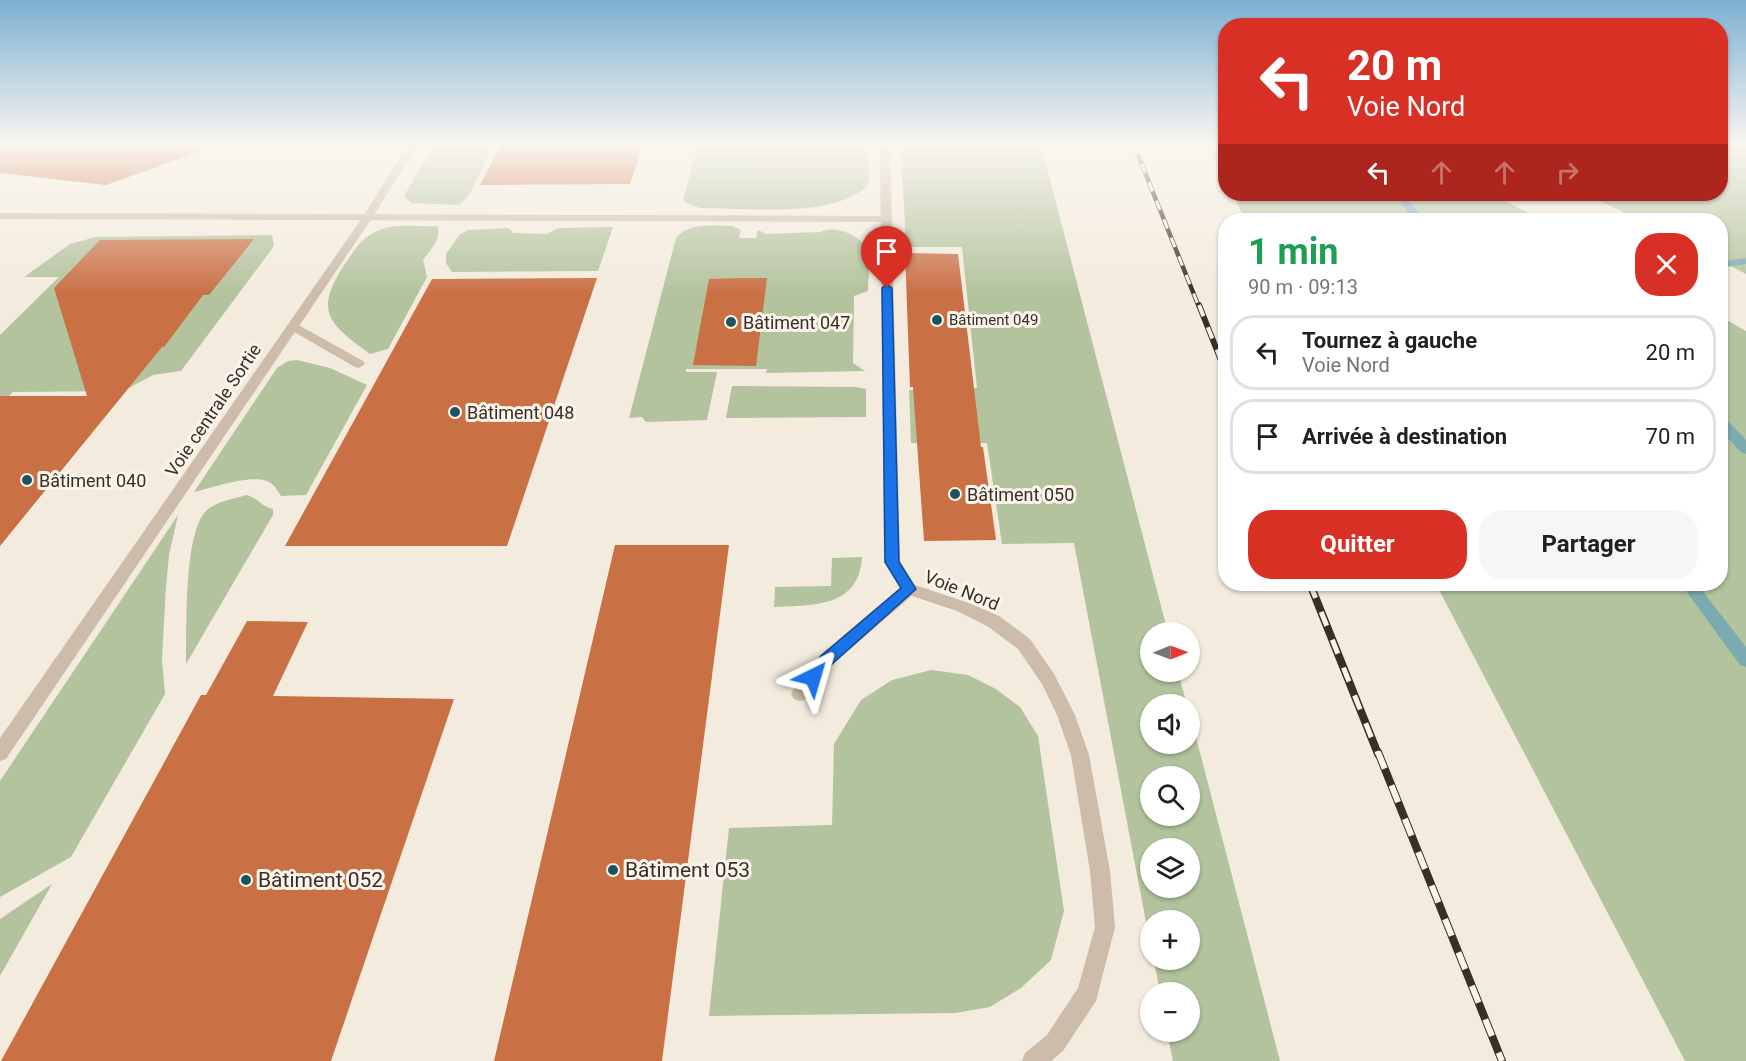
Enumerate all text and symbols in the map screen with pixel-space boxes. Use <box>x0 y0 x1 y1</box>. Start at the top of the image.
text: 20 m <box>1347 41 1442 90</box>
icon: left <box>1248 42 1326 120</box>
text: Voie Nord <box>1347 91 1465 123</box>
icon: left <box>1362 156 1395 189</box>
icon: ahead <box>1425 156 1458 189</box>
icon: ahead <box>1488 156 1521 189</box>
icon: right <box>1551 156 1584 189</box>
pin <box>861 226 912 288</box>
text: 1 min <box>1248 231 1339 273</box>
button: close <box>1635 233 1698 296</box>
icon: arrive <box>870 235 903 268</box>
text: 90 m · 09:13 <box>1248 275 1358 299</box>
place label: Bâtiment 049 <box>949 311 1038 329</box>
place label: Bâtiment 047 <box>743 312 850 333</box>
marker: Bâtiment 049 <box>930 313 944 327</box>
marker: Bâtiment 047 <box>724 315 738 329</box>
text: Tournez à gauche <box>1302 328 1477 353</box>
icon: left <box>1251 336 1284 369</box>
street label: Voie centrale Sortie <box>161 340 265 480</box>
text: 20 m <box>1646 340 1695 365</box>
text: Voie Nord <box>1302 353 1390 377</box>
place label: Bâtiment 048 <box>467 402 574 423</box>
marker: Bâtiment 048 <box>448 405 462 419</box>
icon: arrive <box>1251 420 1284 453</box>
text: Arrivée à destination <box>1302 424 1507 449</box>
text: 70 m <box>1646 424 1695 449</box>
place label: Bâtiment 040 <box>39 470 146 491</box>
marker: Bâtiment 040 <box>20 473 34 487</box>
place label: Bâtiment 050 <box>967 484 1074 505</box>
marker: Bâtiment 050 <box>948 487 962 501</box>
button: Quitter <box>1248 510 1467 579</box>
button: Partager <box>1479 510 1698 579</box>
street label: Voie Nord <box>921 565 1003 615</box>
north arrow <box>1140 622 1200 682</box>
map controls <box>1140 622 1200 1042</box>
position arrow <box>781 645 845 709</box>
button: sound <box>1140 694 1200 754</box>
button: search <box>1140 766 1200 826</box>
button: layers <box>1140 838 1200 898</box>
place label: Bâtiment 053 <box>625 858 750 882</box>
marker: Bâtiment 053 <box>606 863 620 877</box>
place label: Bâtiment 052 <box>258 868 383 892</box>
marker: Bâtiment 052 <box>239 873 253 887</box>
button: + <box>1140 910 1200 970</box>
button: − <box>1140 982 1200 1042</box>

